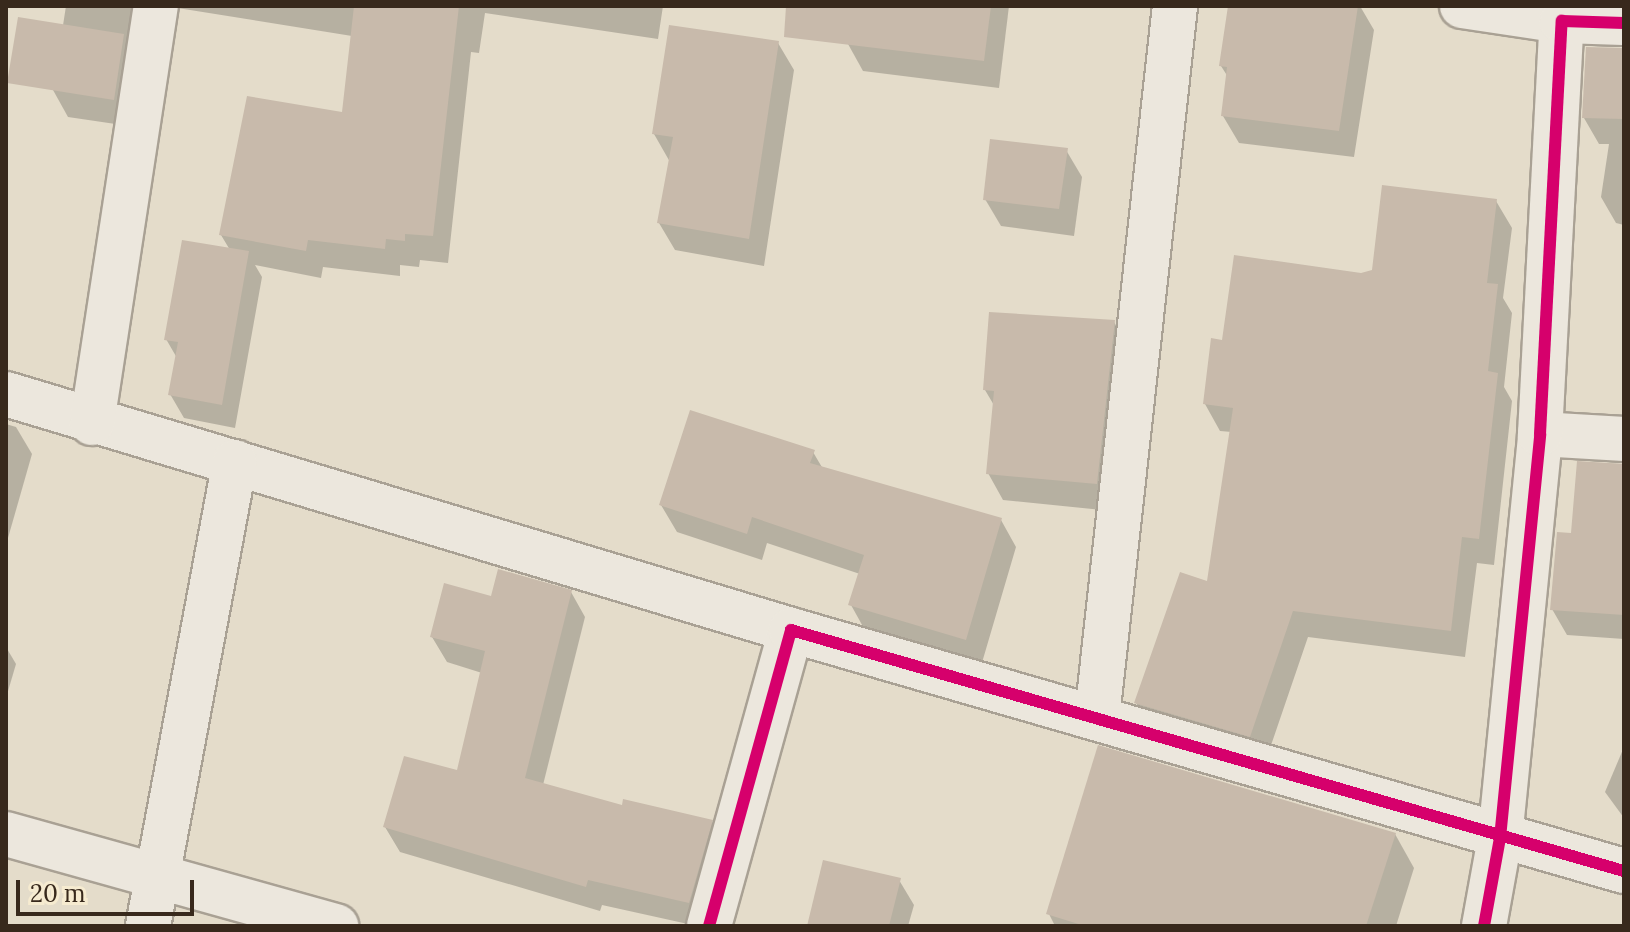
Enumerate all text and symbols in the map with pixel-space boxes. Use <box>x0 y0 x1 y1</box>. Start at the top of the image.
scale bar <box>20 864 198 914</box>
text: 20 m <box>30 878 86 909</box>

